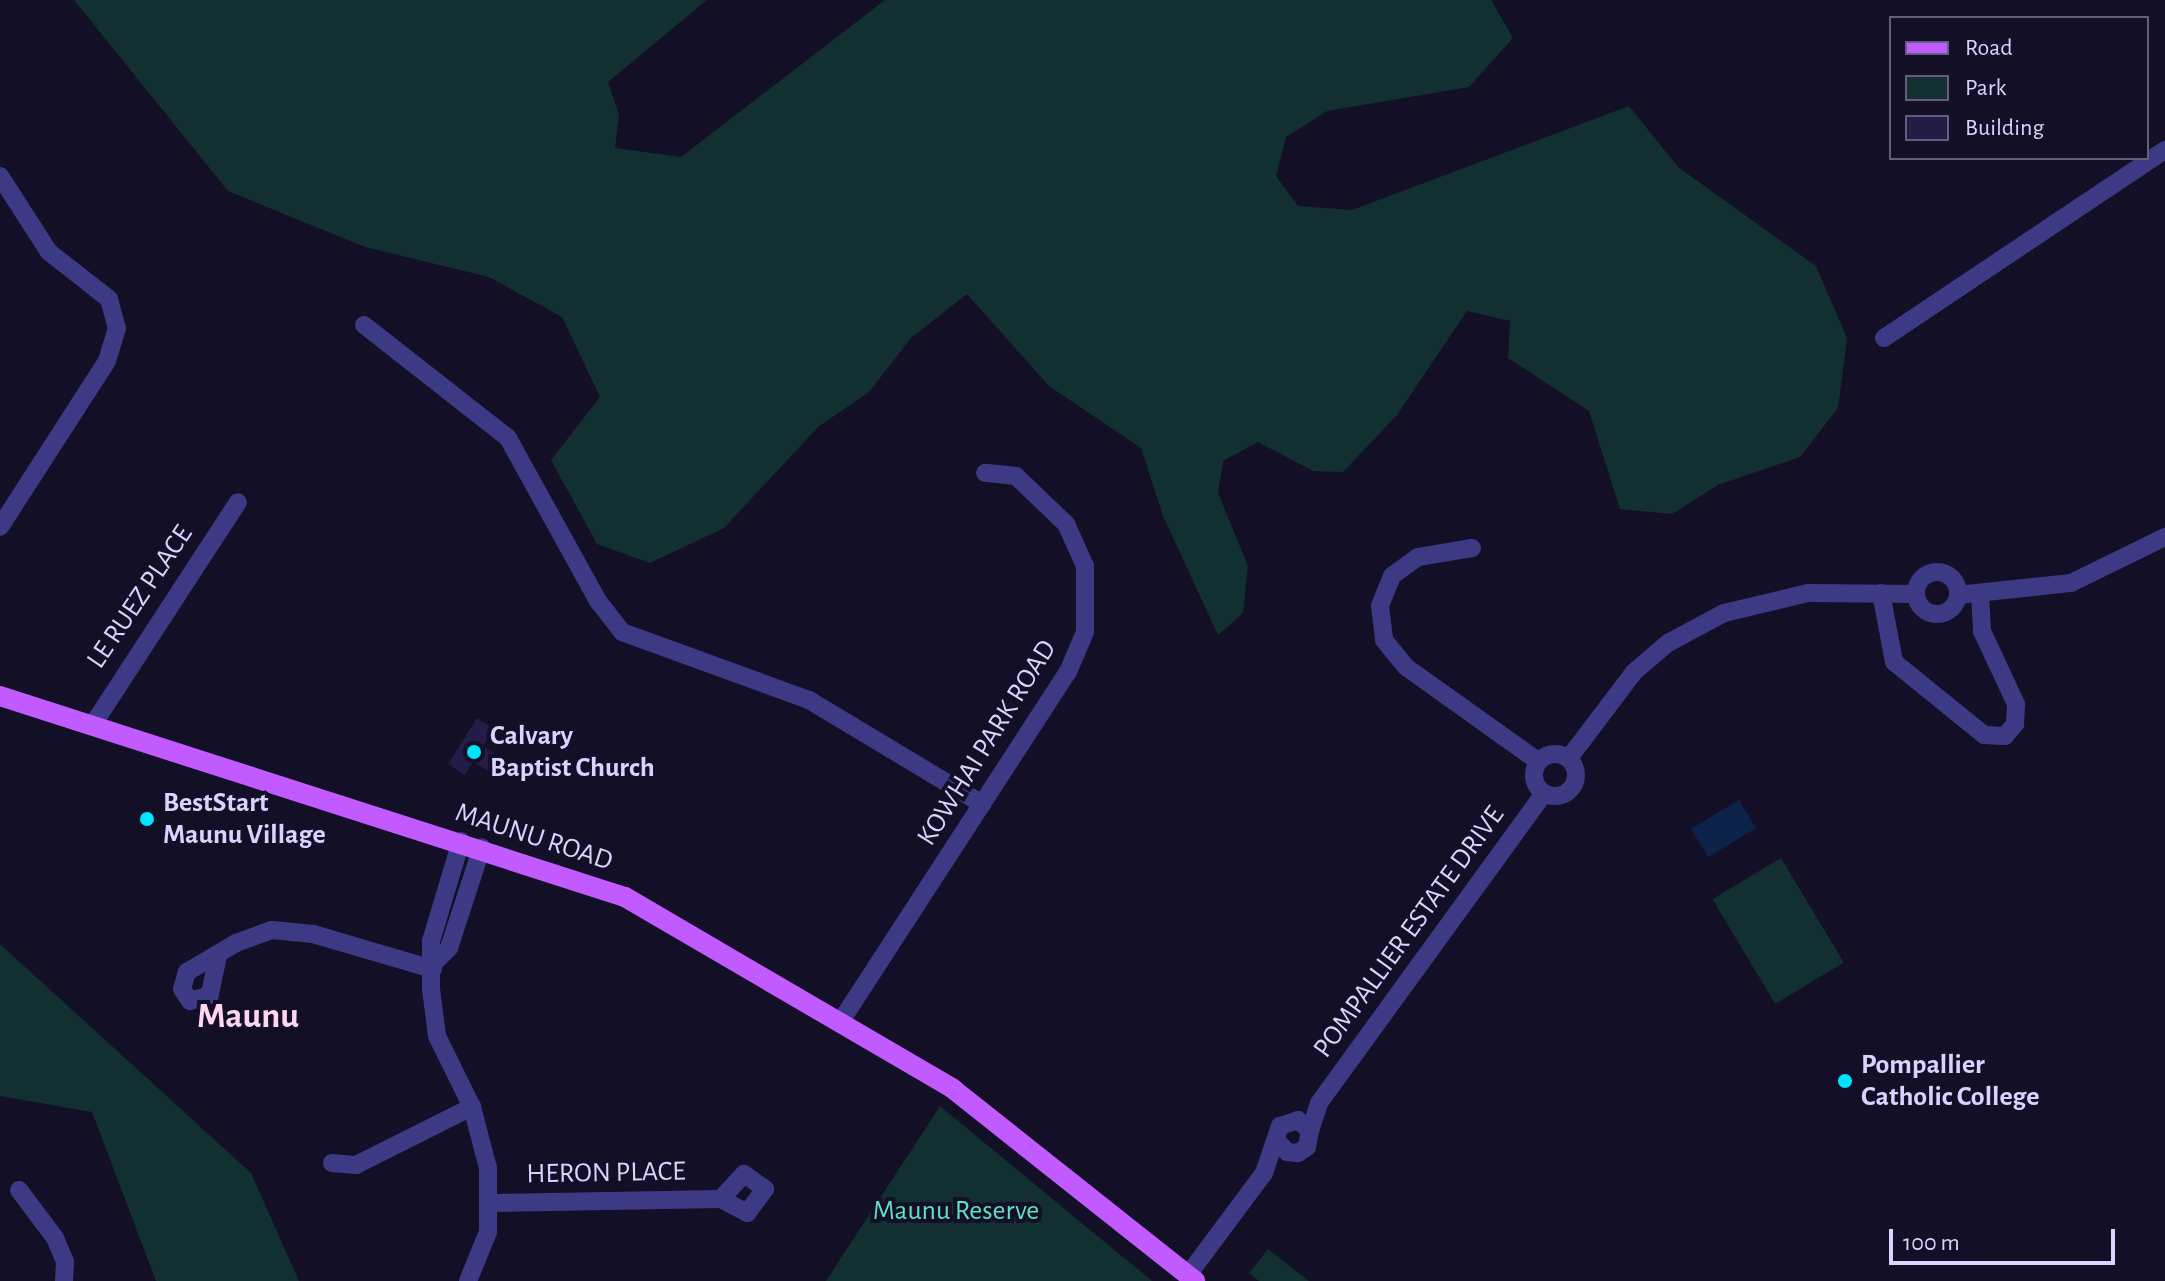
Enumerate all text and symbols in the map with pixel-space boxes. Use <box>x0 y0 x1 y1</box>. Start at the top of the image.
legend <box>1889 16 2149 160</box>
text: Road <box>1965 36 2013 60</box>
text: Park <box>1965 76 2006 100</box>
text: Building <box>1965 116 2044 140</box>
street label: LE RUEZ PLACE <box>80 519 200 675</box>
street label: KOWHAI PARK ROAD <box>910 634 1064 852</box>
place label: Calvary Baptist Church <box>490 719 655 785</box>
marker: Calvary Baptist Church <box>465 743 483 761</box>
place label: BestStart Maunu Village <box>163 786 326 852</box>
street label: MAUNU ROAD <box>451 796 617 878</box>
street label: POMPALLIER ESTATE DRIVE <box>1306 800 1512 1064</box>
marker: BestStart Maunu Village <box>138 810 156 828</box>
district label: Maunu <box>197 995 299 1039</box>
place label: Pompallier Catholic College <box>1861 1048 2039 1114</box>
marker: Pompallier Catholic College <box>1836 1072 1854 1090</box>
street label: HERON PLACE <box>526 1155 686 1191</box>
park label: Maunu Reserve <box>873 1194 1039 1228</box>
scale bar <box>1893 1213 2119 1263</box>
text: 100 m <box>1903 1231 1960 1255</box>

